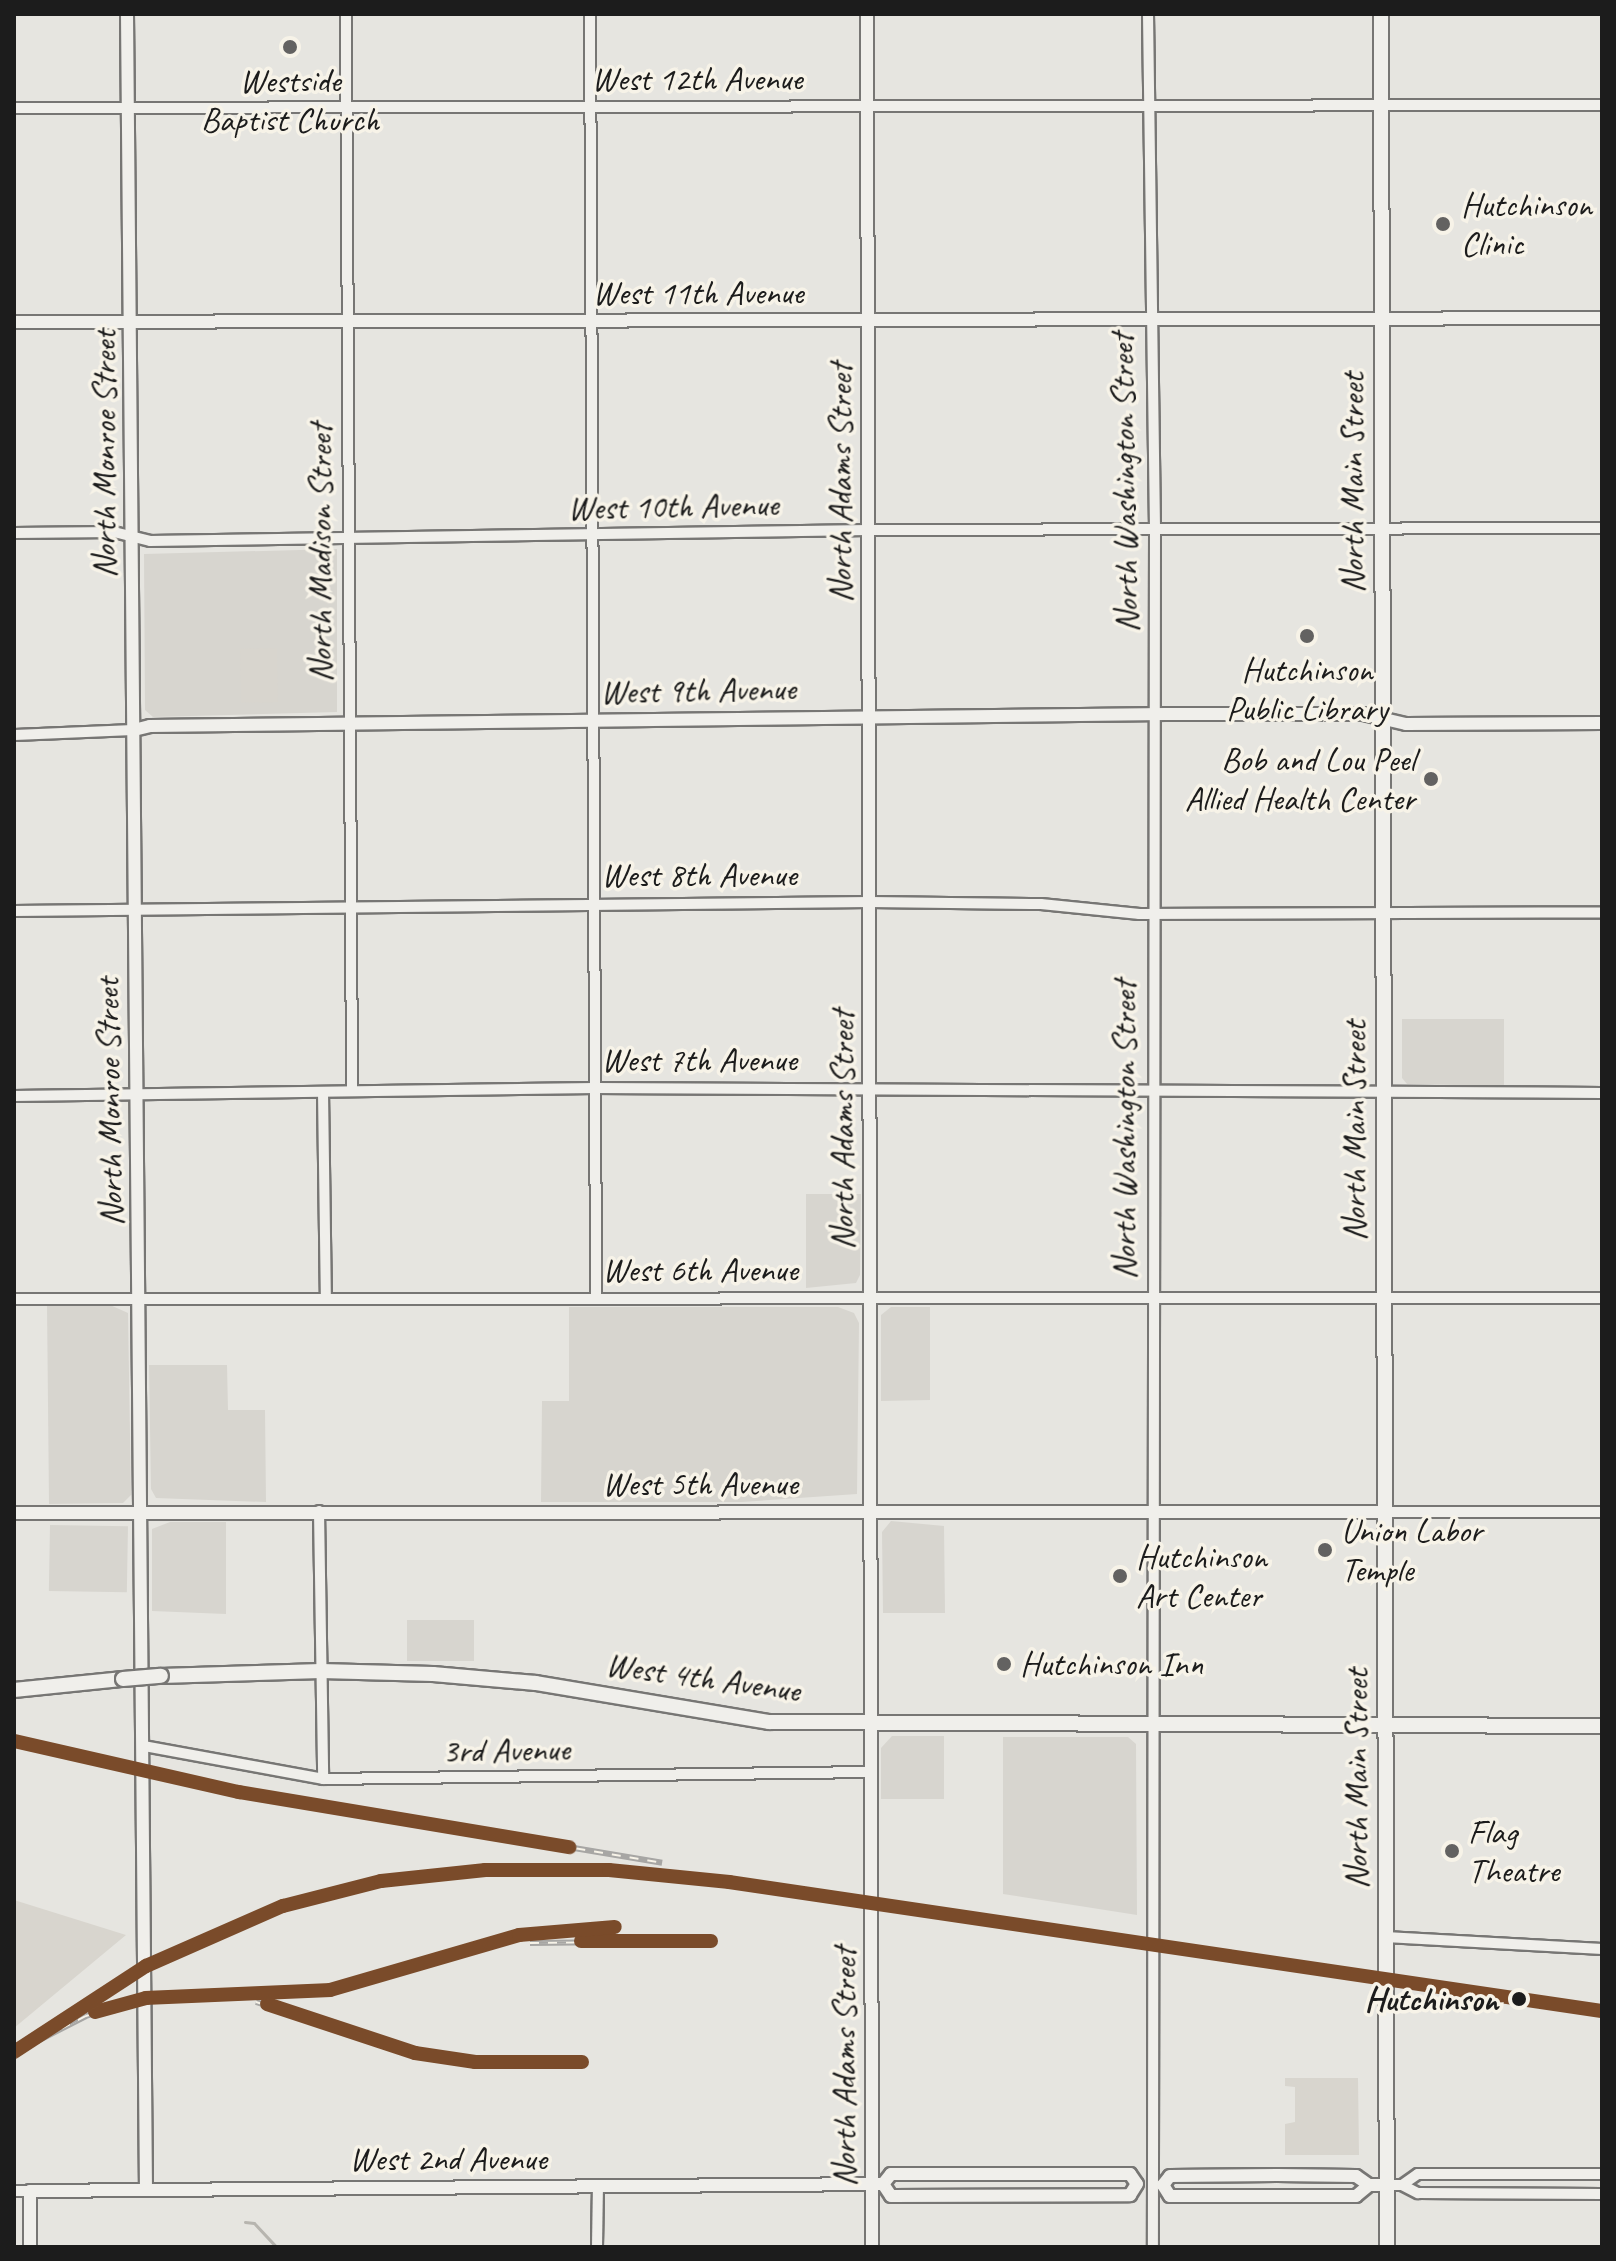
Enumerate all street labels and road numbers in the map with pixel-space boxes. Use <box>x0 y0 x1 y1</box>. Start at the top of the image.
street label: West 12th Avenue <box>592 59 802 99</box>
street label: West 11th Avenue <box>593 273 803 313</box>
street label: North Monroe Street <box>84 330 124 578</box>
street label: North Washington Street <box>1101 332 1147 634</box>
street label: North Adams Street <box>820 363 860 603</box>
street label: North Main Street <box>1332 372 1372 594</box>
street label: North Madison Street <box>300 423 340 683</box>
street label: West 10th Avenue <box>567 484 779 528</box>
street label: West 9th Avenue <box>600 668 796 712</box>
street label: West 8th Avenue <box>601 855 797 895</box>
street label: North Monroe Street <box>86 977 132 1227</box>
street label: North Washington Street <box>1104 980 1144 1280</box>
street label: North Adams Street <box>822 1010 862 1250</box>
street label: North Main Street <box>1334 1020 1374 1242</box>
street label: West 7th Avenue <box>601 1040 797 1080</box>
street label: West 6th Avenue <box>602 1250 798 1290</box>
street label: West 5th Avenue <box>602 1464 798 1504</box>
street label: West 4th Avenue <box>603 1643 803 1711</box>
street label: North Main Street <box>1336 1668 1376 1890</box>
street label: 3rd Avenue <box>442 1728 570 1772</box>
street label: North Adams Street <box>824 1947 864 2187</box>
street label: West 2nd Avenue <box>349 2139 547 2179</box>

